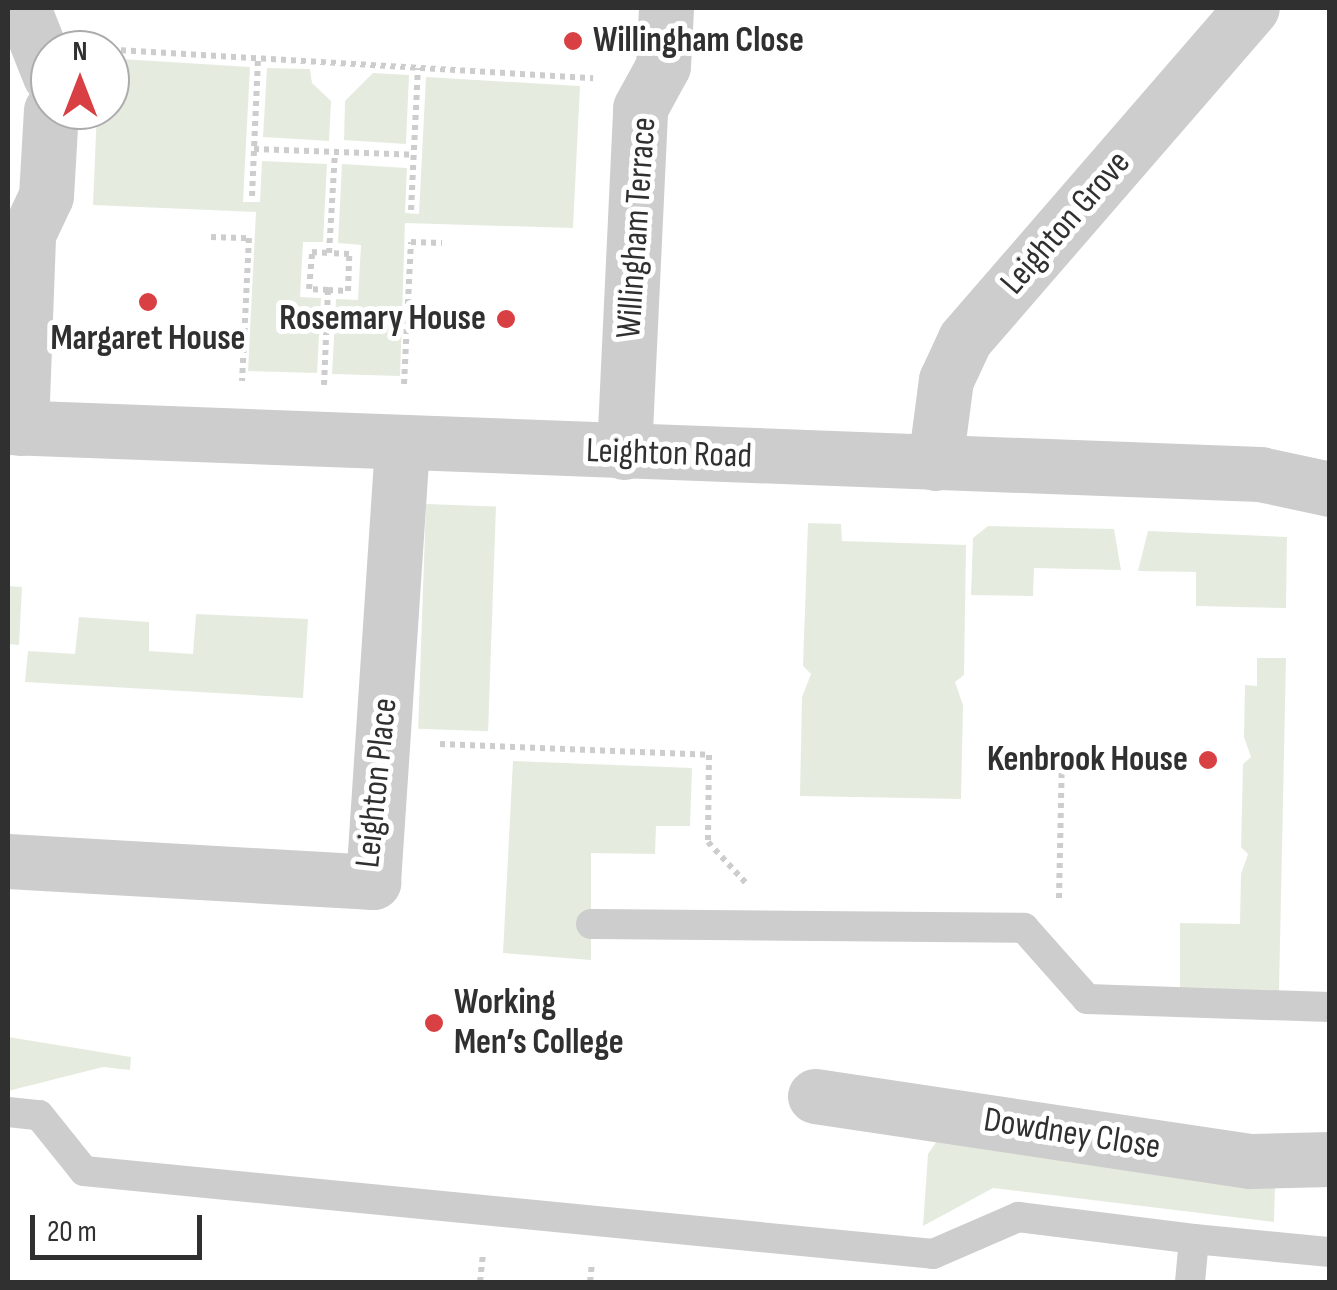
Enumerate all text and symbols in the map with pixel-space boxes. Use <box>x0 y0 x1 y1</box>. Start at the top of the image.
place label: Willingham Close <box>593 20 804 62</box>
north arrow <box>30 30 130 130</box>
marker: Willingham Close <box>562 30 584 52</box>
text: N <box>73 35 87 68</box>
street label: Willingham Terrace <box>608 116 666 340</box>
street label: Leighton Grove <box>992 143 1140 303</box>
marker: Margaret House <box>137 291 159 313</box>
place label: Rosemary House <box>279 298 486 340</box>
marker: Rosemary House <box>495 308 517 330</box>
place label: Margaret House <box>50 318 246 360</box>
street label: Leighton Road <box>585 430 753 478</box>
street label: Leighton Place <box>347 696 407 870</box>
place label: Kenbrook House <box>987 739 1188 781</box>
marker: Kenbrook House <box>1197 749 1219 771</box>
place label: Working Men’s College <box>454 982 624 1064</box>
marker: Working Men’s College <box>423 1012 445 1034</box>
street label: Dowdney Close <box>981 1099 1163 1169</box>
scale bar <box>35 1195 208 1257</box>
text: 20 m <box>47 1214 97 1250</box>

